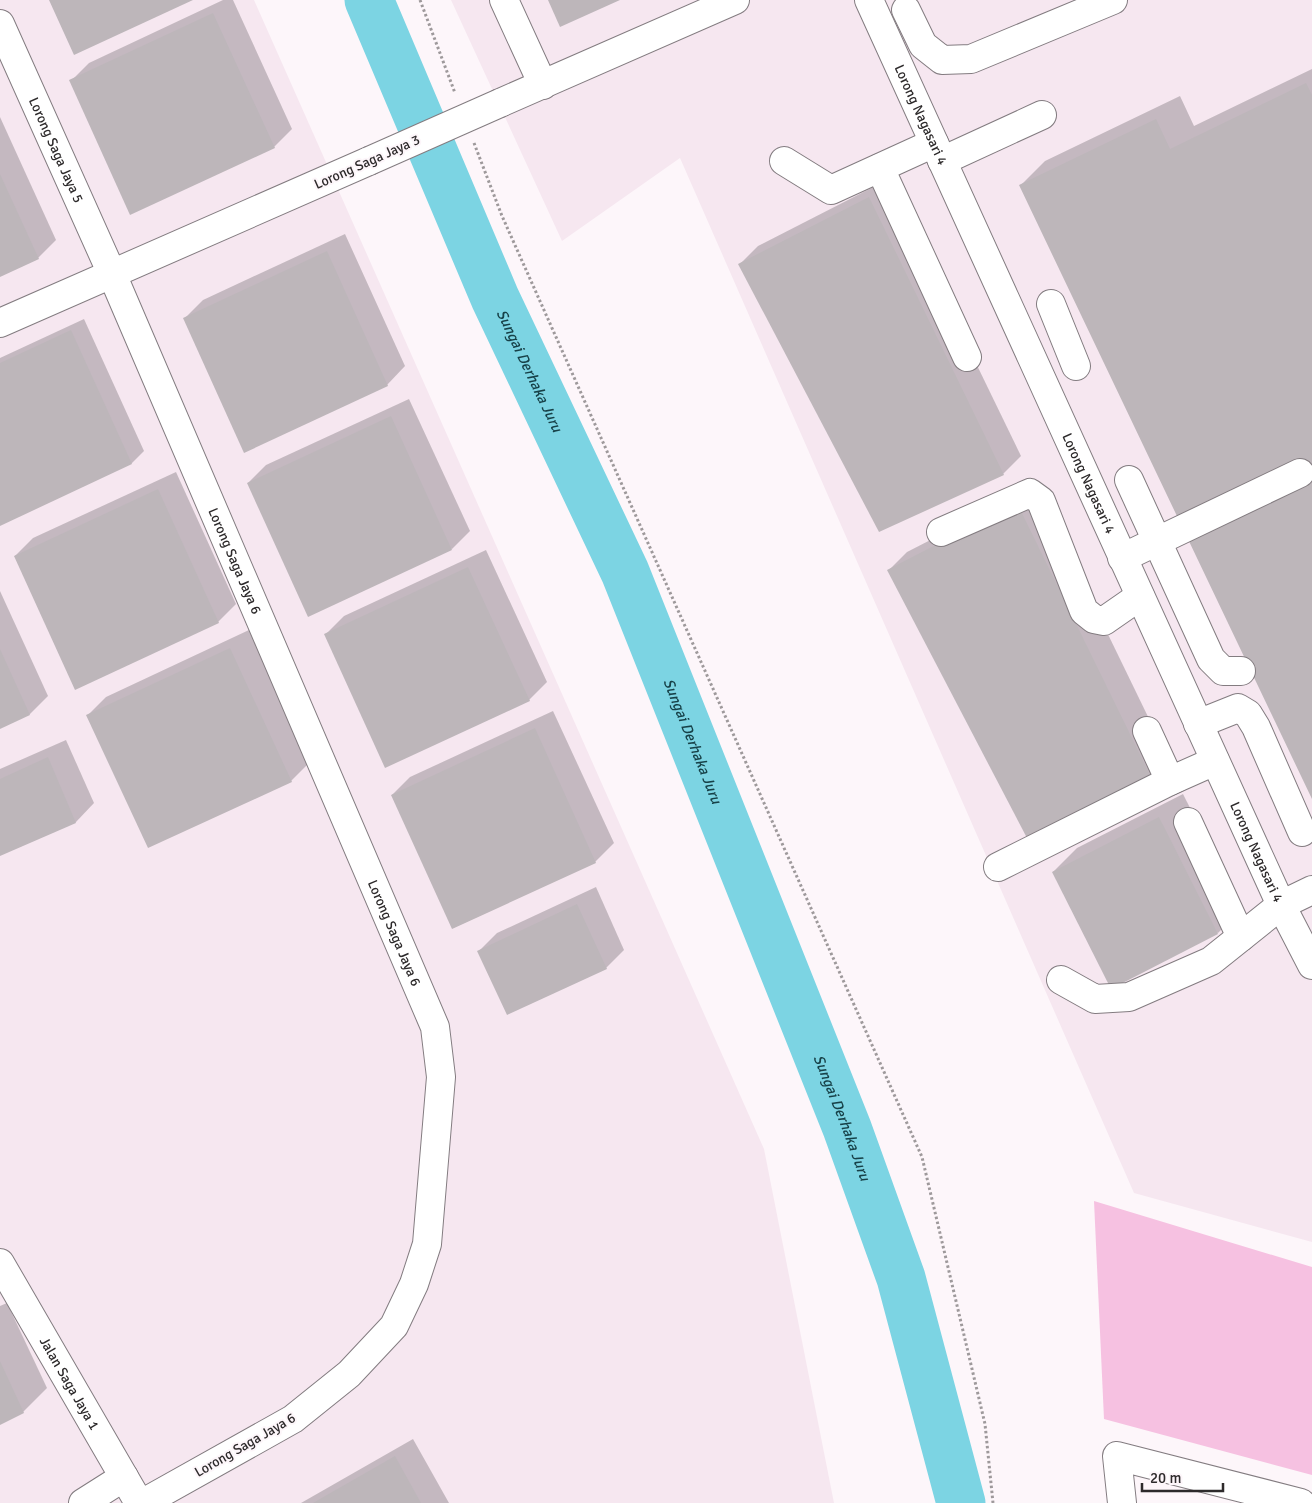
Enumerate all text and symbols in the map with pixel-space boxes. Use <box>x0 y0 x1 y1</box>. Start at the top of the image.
street label: Lorong Nagasari 4 <box>891 62 952 168</box>
street label: Lorong Saga Jaya 5 <box>25 94 87 205</box>
street label: Lorong Saga Jaya 3 <box>312 131 422 193</box>
water label: Sungai Derhaka Juru <box>493 307 567 436</box>
street label: Lorong Nagasari 4 <box>1059 430 1119 537</box>
street label: Lorong Saga Jaya 6 <box>205 505 265 617</box>
water label: Sungai Derhaka Juru <box>659 676 726 807</box>
street label: Lorong Nagasari 4 <box>1227 799 1287 905</box>
street label: Lorong Saga Jaya 6 <box>364 877 425 989</box>
water label: Sungai Derhaka Juru <box>810 1052 874 1184</box>
street label: Jalan Saga Jaya 1 <box>36 1334 103 1433</box>
street label: Lorong Saga Jaya 6 <box>191 1409 299 1481</box>
scale bar <box>1142 1460 1223 1492</box>
text: 20 m <box>1150 1469 1181 1487</box>

